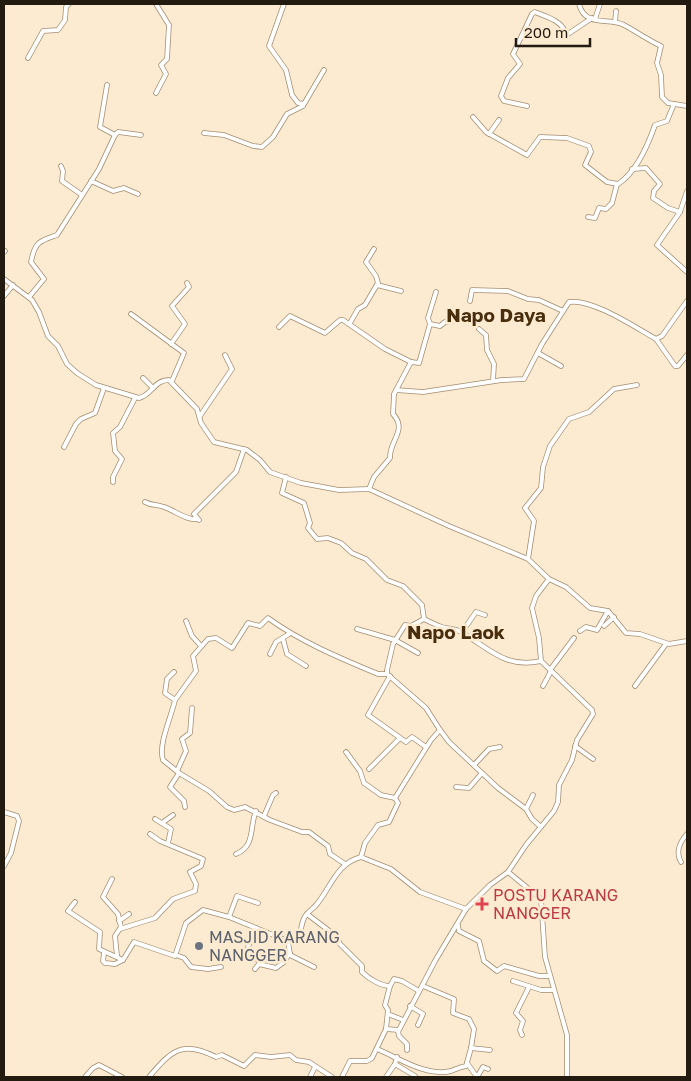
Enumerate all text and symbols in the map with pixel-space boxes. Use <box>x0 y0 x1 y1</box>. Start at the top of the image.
scale bar <box>516 15 590 47</box>
text: 200 m <box>524 23 568 41</box>
district label: Napo Daya <box>446 303 546 326</box>
district label: Napo Laok <box>407 620 505 643</box>
place label: POSTU KARANG NANGGER <box>493 885 618 923</box>
marker: POSTU KARANG NANGGER <box>475 897 489 911</box>
place label: MASJID KARANG NANGGER <box>209 927 340 965</box>
marker: MASJID KARANG NANGGER <box>193 940 205 952</box>

